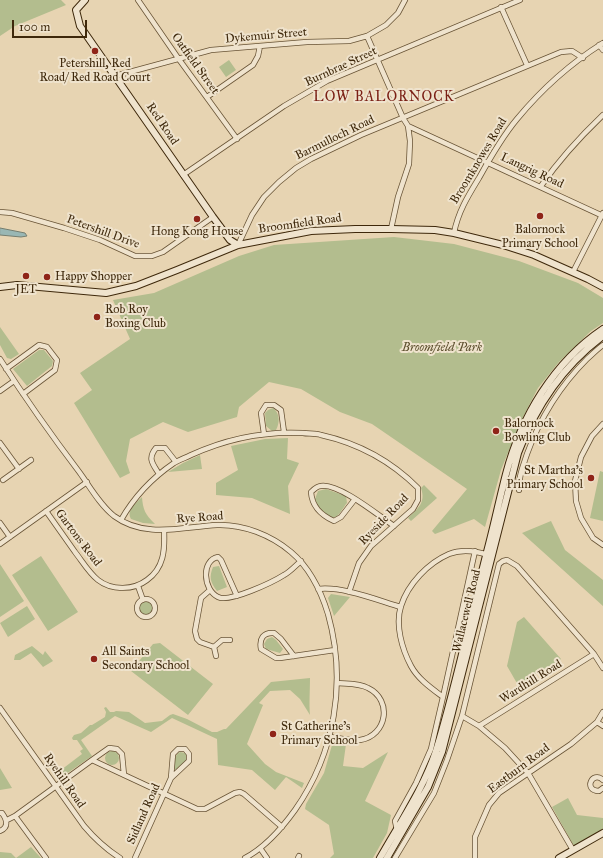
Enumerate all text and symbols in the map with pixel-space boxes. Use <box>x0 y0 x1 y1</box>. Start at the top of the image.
scale bar <box>14 12 89 38</box>
text: 100 m <box>19 20 50 34</box>
street label: Dykemuir Street <box>224 25 308 47</box>
street label: Oatfield Street <box>168 31 222 97</box>
street label: Burnbrae Street <box>303 44 379 90</box>
marker: Petershill, Red Road/ Red Road Court <box>90 46 100 56</box>
place label: Petershill, Red Road/ Red Road Court <box>40 57 150 85</box>
district label: LOW BALORNOCK <box>313 90 455 106</box>
street label: Red Road <box>143 100 181 148</box>
street label: Barmulloch Road <box>293 113 377 163</box>
street label: Broomknowes Road <box>448 115 510 207</box>
street label: Langrig Road <box>498 150 566 192</box>
street label: Broomfield Road <box>257 211 343 237</box>
marker: Balornock Primary School <box>535 211 545 221</box>
street label: Petershill Drive <box>65 212 141 252</box>
marker: Hong Kong House <box>192 214 202 224</box>
place label: Balornock Primary School <box>502 223 578 251</box>
place label: Hong Kong House <box>151 225 243 239</box>
place label: Happy Shopper <box>55 270 132 284</box>
marker: JET <box>21 271 31 281</box>
marker: Happy Shopper <box>42 272 52 282</box>
place label: JET <box>15 283 37 297</box>
place label: Rob Roy Boxing Club <box>105 303 166 331</box>
marker: Rob Roy Boxing Club <box>92 312 102 322</box>
park label: Broomfield Park <box>402 341 482 355</box>
place label: Balornock Bowling Club <box>504 417 571 445</box>
marker: Balornock Bowling Club <box>491 426 501 436</box>
place label: St Martha's Primary School <box>506 464 583 492</box>
marker: St Martha's Primary School <box>586 473 596 483</box>
street label: Ryeside Road <box>356 491 412 549</box>
street label: Gartons Road <box>52 507 104 569</box>
street label: Rye Road <box>176 509 224 527</box>
street label: Wallacewell Road <box>450 568 484 654</box>
place label: All Saints Secondary School <box>102 645 189 673</box>
marker: All Saints Secondary School <box>89 654 99 664</box>
street label: Wardhill Road <box>497 657 565 707</box>
place label: St Catherine's Primary School <box>281 720 358 748</box>
marker: St Catherine's Primary School <box>268 729 278 739</box>
street label: Eastburn Road <box>485 741 553 797</box>
street label: Ryehill Road <box>40 751 88 811</box>
street label: Sidland Road <box>124 781 164 847</box>

